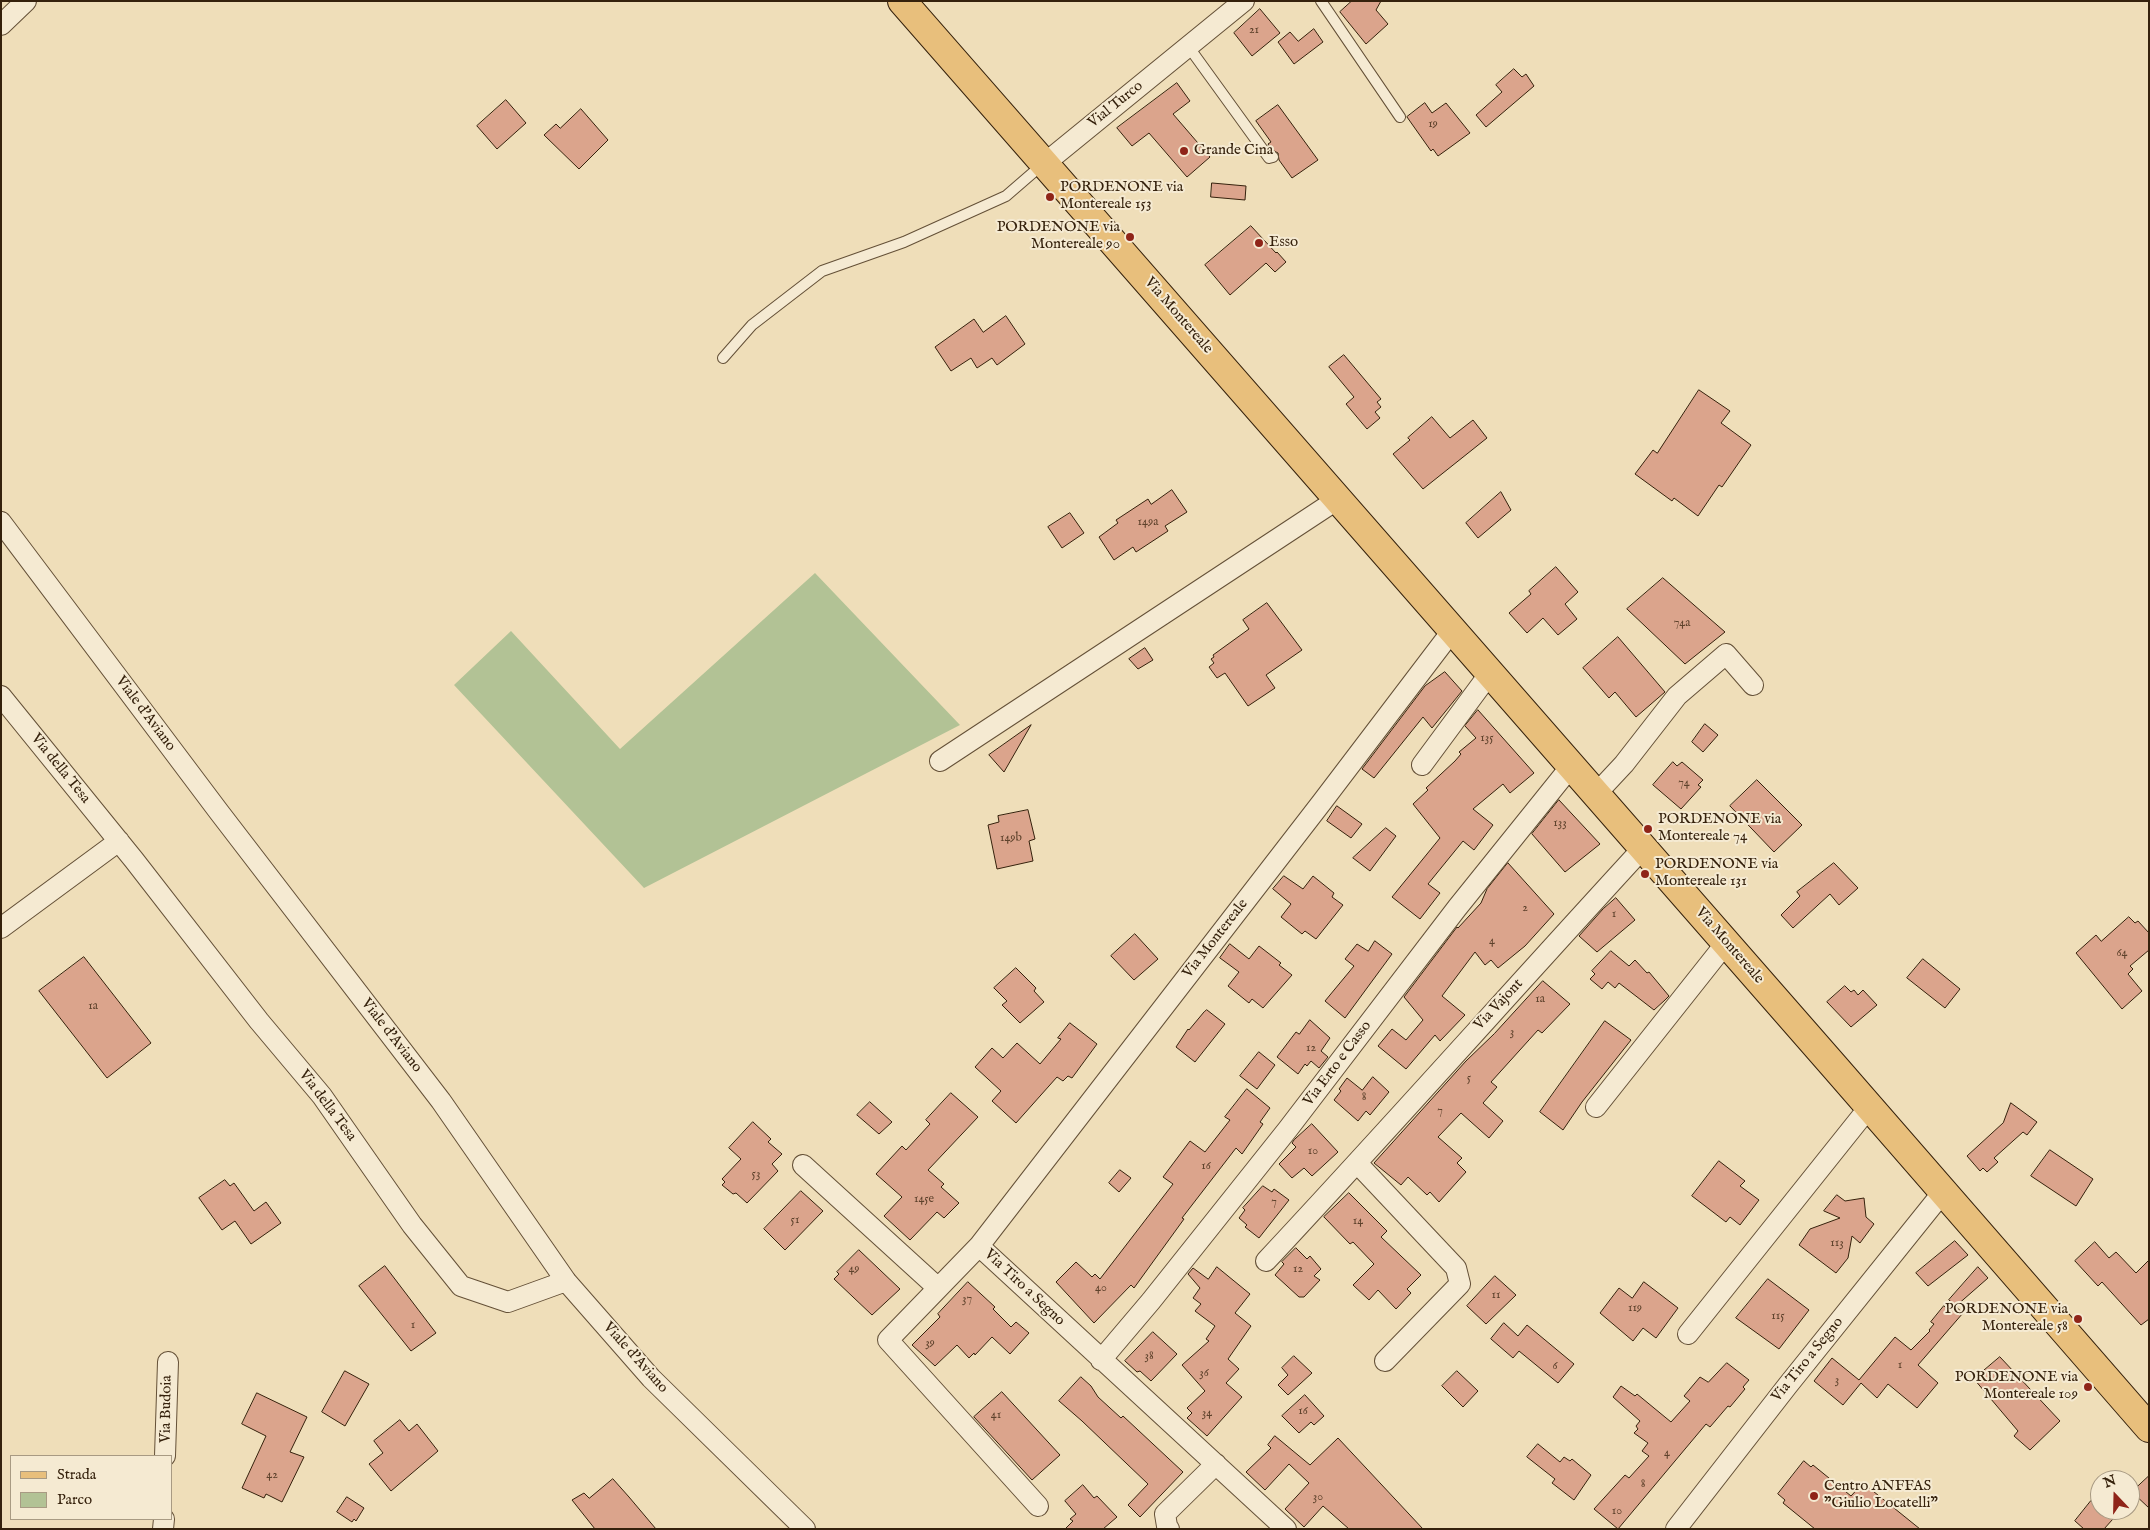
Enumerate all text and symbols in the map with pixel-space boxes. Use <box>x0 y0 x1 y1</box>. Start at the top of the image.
house number: 21 <box>1249 24 1259 38</box>
street label: Vial Turco <box>1085 78 1147 132</box>
house number: 19 <box>1428 118 1438 132</box>
place label: Grande Cina <box>1194 142 1273 160</box>
marker: Grande Cina <box>1178 145 1190 157</box>
place label: PORDENONE via Montereale 153 <box>1060 179 1183 214</box>
marker: PORDENONE via Montereale 153 <box>1044 191 1056 203</box>
place label: PORDENONE via Montereale 90 <box>997 219 1120 254</box>
marker: PORDENONE via Montereale 90 <box>1124 231 1136 243</box>
place label: Esso <box>1269 234 1298 252</box>
marker: Esso <box>1253 237 1265 249</box>
street label: Via Montereale <box>1140 274 1216 358</box>
house number: 149a <box>1138 516 1158 530</box>
house number: 74a <box>1674 617 1690 631</box>
street label: Viale d'Aviano <box>111 673 179 755</box>
street label: Via della Tesa <box>26 730 94 808</box>
house number: 135 <box>1480 732 1494 746</box>
house number: 74 <box>1678 777 1690 791</box>
place label: PORDENONE via Montereale 74 <box>1658 811 1781 846</box>
house number: 133 <box>1553 817 1567 831</box>
marker: PORDENONE via Montereale 74 <box>1642 823 1654 835</box>
house number: 149b <box>1000 832 1022 846</box>
place label: PORDENONE via Montereale 131 <box>1655 856 1778 891</box>
marker: PORDENONE via Montereale 131 <box>1639 868 1651 880</box>
street label: Via Montereale <box>1180 896 1252 982</box>
house number: 2 <box>1522 902 1528 916</box>
street label: Via Montereale <box>1691 904 1767 988</box>
house number: 1 <box>1612 908 1616 922</box>
house number: 4 <box>1489 935 1495 949</box>
house number: 64 <box>2117 947 2127 961</box>
street label: Via Vajont <box>1471 976 1527 1034</box>
house number: 1a <box>1535 993 1545 1007</box>
street label: Viale d'Aviano <box>356 995 426 1077</box>
house number: 1a <box>88 1000 98 1014</box>
street label: Via Erto e Casso <box>1300 1018 1376 1110</box>
house number: 3 <box>1510 1026 1514 1040</box>
house number: 12 <box>1306 1042 1316 1056</box>
street label: Via della Tesa <box>294 1067 360 1145</box>
house number: 5 <box>1467 1072 1471 1086</box>
house number: 8 <box>1362 1091 1366 1105</box>
house number: 7 <box>1437 1105 1443 1119</box>
house number: 10 <box>1308 1145 1318 1159</box>
house number: 16 <box>1201 1160 1211 1174</box>
house number: 53 <box>752 1168 760 1182</box>
house number: 145e <box>914 1193 934 1207</box>
house number: 7 <box>1271 1196 1277 1210</box>
house number: 51 <box>791 1214 799 1228</box>
house number: 14 <box>1353 1215 1363 1229</box>
house number: 113 <box>1830 1237 1844 1251</box>
street label: Via Tiro a Segno <box>980 1246 1068 1330</box>
house number: 49 <box>848 1263 860 1277</box>
house number: 12 <box>1293 1263 1303 1277</box>
house number: 40 <box>1095 1282 1107 1296</box>
house number: 11 <box>1492 1289 1500 1303</box>
house number: 37 <box>962 1293 972 1307</box>
place label: PORDENONE via Montereale 58 <box>1945 1301 2068 1336</box>
house number: 119 <box>1628 1302 1642 1316</box>
house number: 115 <box>1771 1310 1785 1324</box>
marker: PORDENONE via Montereale 58 <box>2072 1313 2084 1325</box>
street label: Via Tiro a Segno <box>1768 1314 1848 1406</box>
house number: 1 <box>411 1319 415 1333</box>
street label: Viale d'Aviano <box>599 1319 671 1397</box>
house number: 39 <box>925 1337 935 1351</box>
house number: 38 <box>1144 1350 1154 1364</box>
house number: 1 <box>1898 1359 1902 1373</box>
house number: 6 <box>1552 1360 1558 1374</box>
house number: 36 <box>1199 1367 1209 1381</box>
place label: PORDENONE via Montereale 109 <box>1955 1369 2078 1404</box>
house number: 3 <box>1835 1374 1839 1388</box>
street label: Via Budoia <box>157 1375 177 1443</box>
marker: PORDENONE via Montereale 109 <box>2082 1381 2094 1393</box>
house number: 16 <box>1298 1405 1308 1419</box>
house number: 34 <box>1202 1407 1212 1421</box>
house number: 41 <box>991 1409 1001 1423</box>
house number: 4 <box>1664 1447 1670 1461</box>
legend <box>10 1455 172 1520</box>
text: Strada <box>57 1465 96 1484</box>
house number: 42 <box>266 1469 278 1483</box>
north arrow <box>2090 1470 2140 1520</box>
text: N <box>2101 1471 2119 1493</box>
house number: 8 <box>1641 1478 1645 1492</box>
place label: Centro ANFFAS "Giulio Locatelli" <box>1824 1478 1938 1513</box>
text: Parco <box>57 1490 92 1509</box>
marker: Centro ANFFAS "Giulio Locatelli" <box>1808 1490 1820 1502</box>
house number: 30 <box>1313 1491 1323 1505</box>
house number: 10 <box>1612 1505 1622 1519</box>

